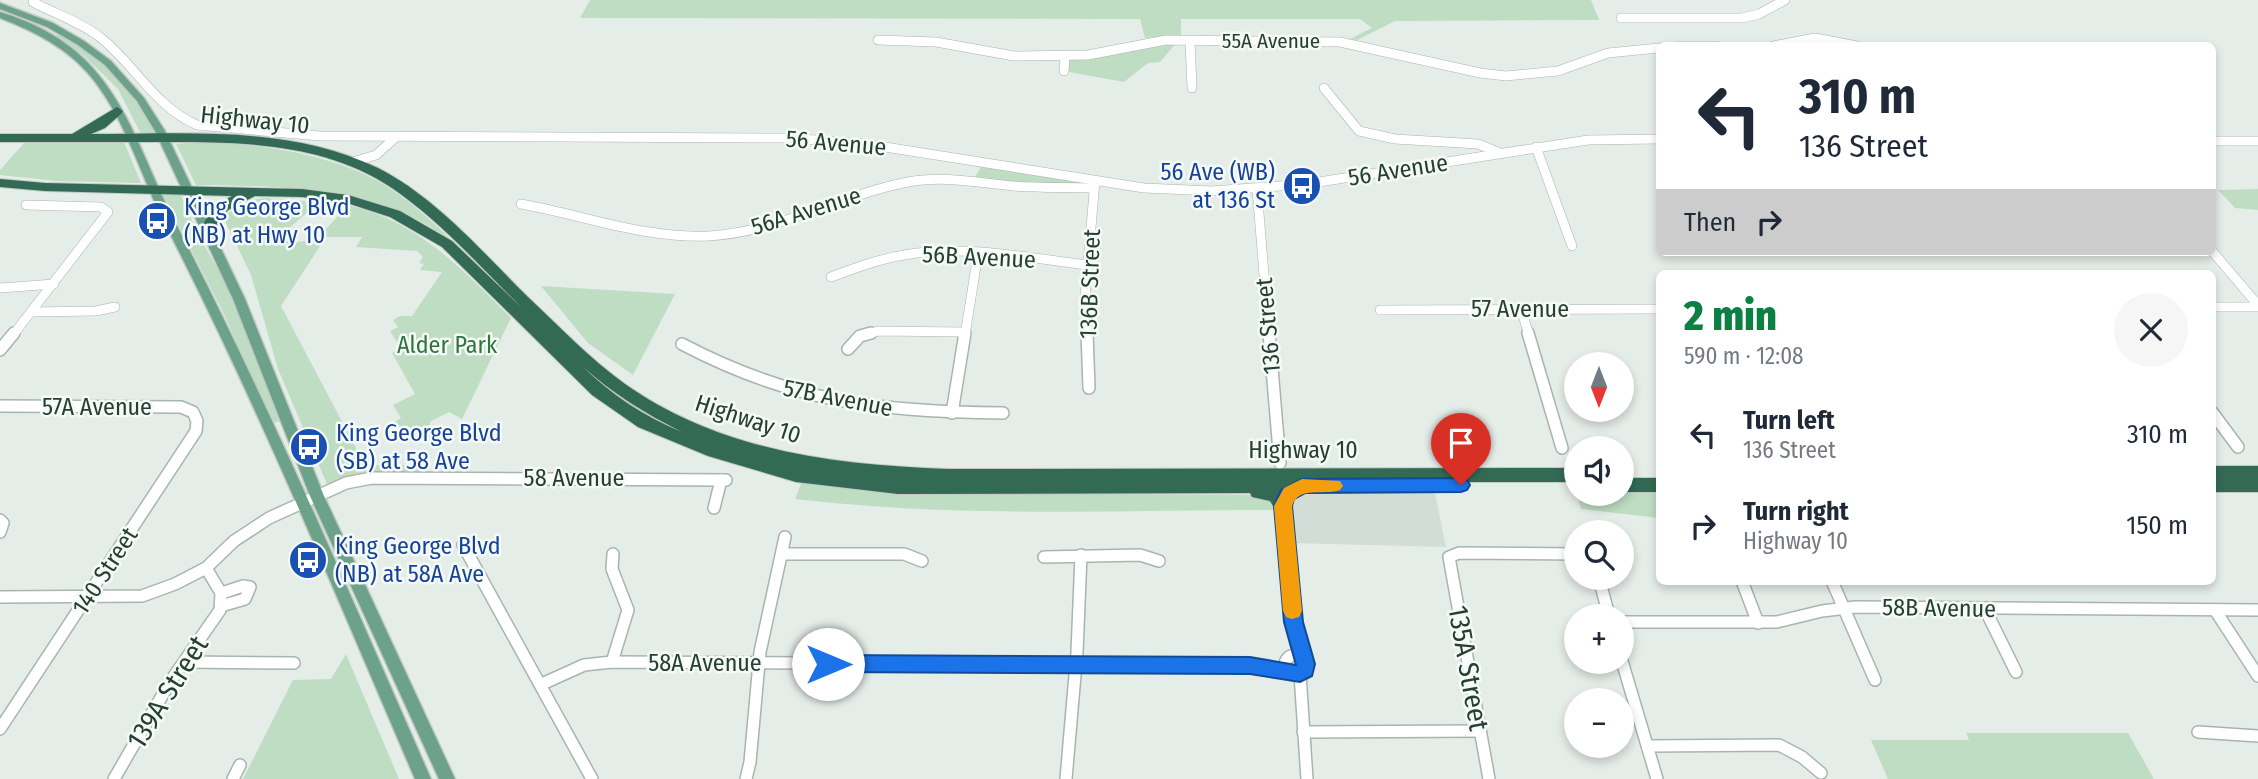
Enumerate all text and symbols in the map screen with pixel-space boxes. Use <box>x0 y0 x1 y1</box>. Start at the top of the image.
street label: 55A Avenue <box>1222 28 1320 54</box>
text: 310 m <box>1799 67 1916 126</box>
icon: left <box>1684 70 1775 161</box>
street label: Highway 10 <box>199 100 311 140</box>
street label: 56 Avenue <box>785 125 887 161</box>
text: 136 Street <box>1799 127 1928 165</box>
street label: 56 Avenue <box>1346 148 1450 192</box>
place label: 56 Ave (WB) at 136 St <box>1160 158 1275 214</box>
bus stop icon: 56 Ave (WB) at 136 St <box>1281 165 1323 207</box>
street label: 56A Avenue <box>748 181 864 241</box>
place label: King George Blvd (NB) at Hwy 10 <box>184 193 350 249</box>
bus stop icon: King George Blvd (NB) at Hwy 10 <box>136 200 178 242</box>
icon: right <box>1750 203 1788 241</box>
text: Then <box>1684 207 1736 238</box>
street label: 136B Street <box>1074 228 1106 339</box>
street label: 56B Avenue <box>921 240 1037 274</box>
street label: 136 Street <box>1250 276 1286 375</box>
text: 2 min <box>1684 291 1777 341</box>
button: close <box>2114 293 2188 367</box>
street label: 57 Avenue <box>1471 295 1569 323</box>
park label: Alder Park <box>397 331 498 359</box>
text: 590 m · 12:08 <box>1684 342 1804 370</box>
north arrow <box>1564 352 1634 422</box>
map controls <box>1564 352 1634 758</box>
street label: 57B Avenue <box>781 374 895 422</box>
street label: Highway 10 <box>692 389 804 449</box>
street label: 57A Avenue <box>42 393 152 421</box>
text: Turn left <box>1743 405 1835 436</box>
pin <box>1431 413 1491 485</box>
icon: left <box>1684 416 1722 454</box>
place label: King George Blvd (SB) at 58 Ave <box>336 419 502 475</box>
text: 310 m <box>2127 419 2188 450</box>
icon: arrive <box>1442 424 1480 462</box>
bus stop icon: King George Blvd (SB) at 58 Ave <box>288 426 330 468</box>
street label: Highway 10 <box>1248 436 1358 464</box>
button: sound <box>1564 436 1634 506</box>
text: 136 Street <box>1743 436 1836 464</box>
street label: 58 Avenue <box>524 464 624 492</box>
text: Turn right <box>1743 496 1849 527</box>
icon: right <box>1684 507 1722 545</box>
text: 150 m <box>2126 510 2188 541</box>
button: search <box>1564 520 1634 590</box>
street label: 140 Street <box>67 522 144 620</box>
text: Highway 10 <box>1743 527 1848 555</box>
place label: King George Blvd (NB) at 58A Ave <box>335 532 501 588</box>
bus stop icon: King George Blvd (NB) at 58A Ave <box>287 539 329 581</box>
street label: 58B Avenue <box>1882 593 1996 623</box>
street label: 135A Street <box>1441 603 1496 734</box>
button: + <box>1564 604 1634 674</box>
position arrow <box>791 627 865 701</box>
street label: 139A Street <box>120 629 215 755</box>
street label: 58A Avenue <box>648 649 762 677</box>
button: − <box>1564 688 1634 758</box>

